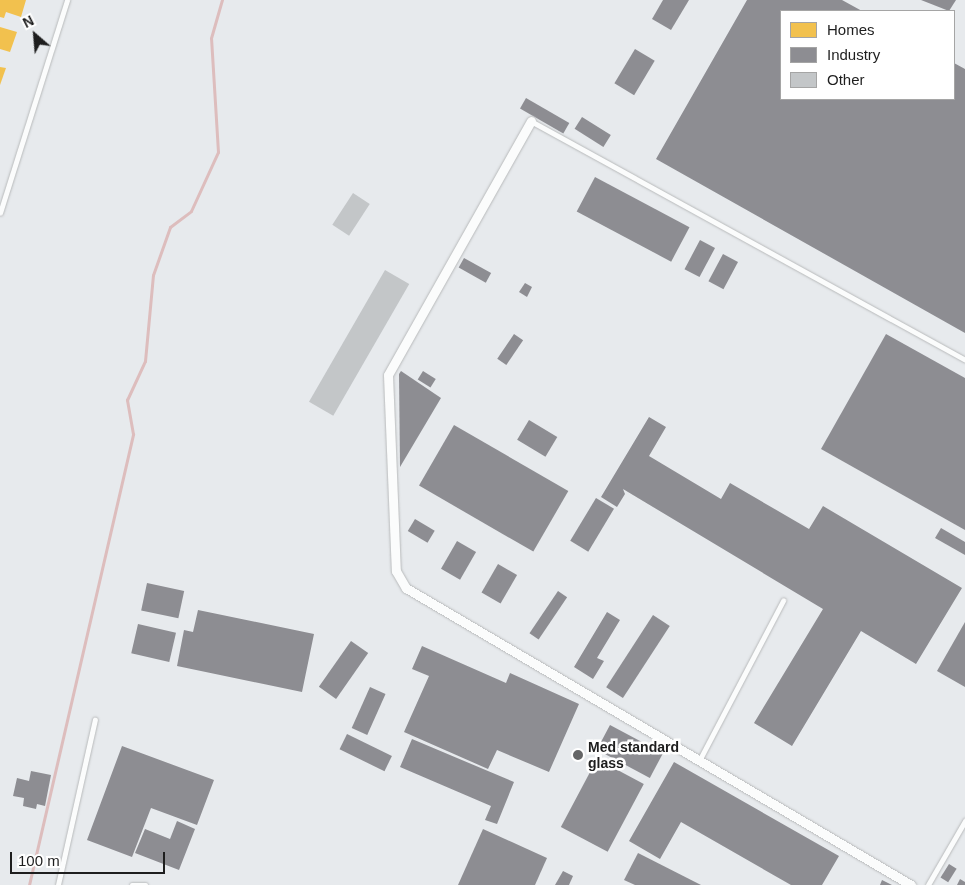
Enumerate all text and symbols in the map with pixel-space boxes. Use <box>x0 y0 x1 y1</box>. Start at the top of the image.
north arrow <box>10 10 60 60</box>
legend <box>780 10 955 100</box>
text: N <box>20 12 36 31</box>
text: Homes <box>827 21 875 38</box>
text: Industry <box>827 46 880 63</box>
text: Other <box>827 71 865 88</box>
place label: Med standard glass <box>588 739 679 772</box>
marker: Med standard glass <box>572 749 584 761</box>
scale bar <box>12 842 168 874</box>
text: 100 m <box>18 852 60 869</box>

